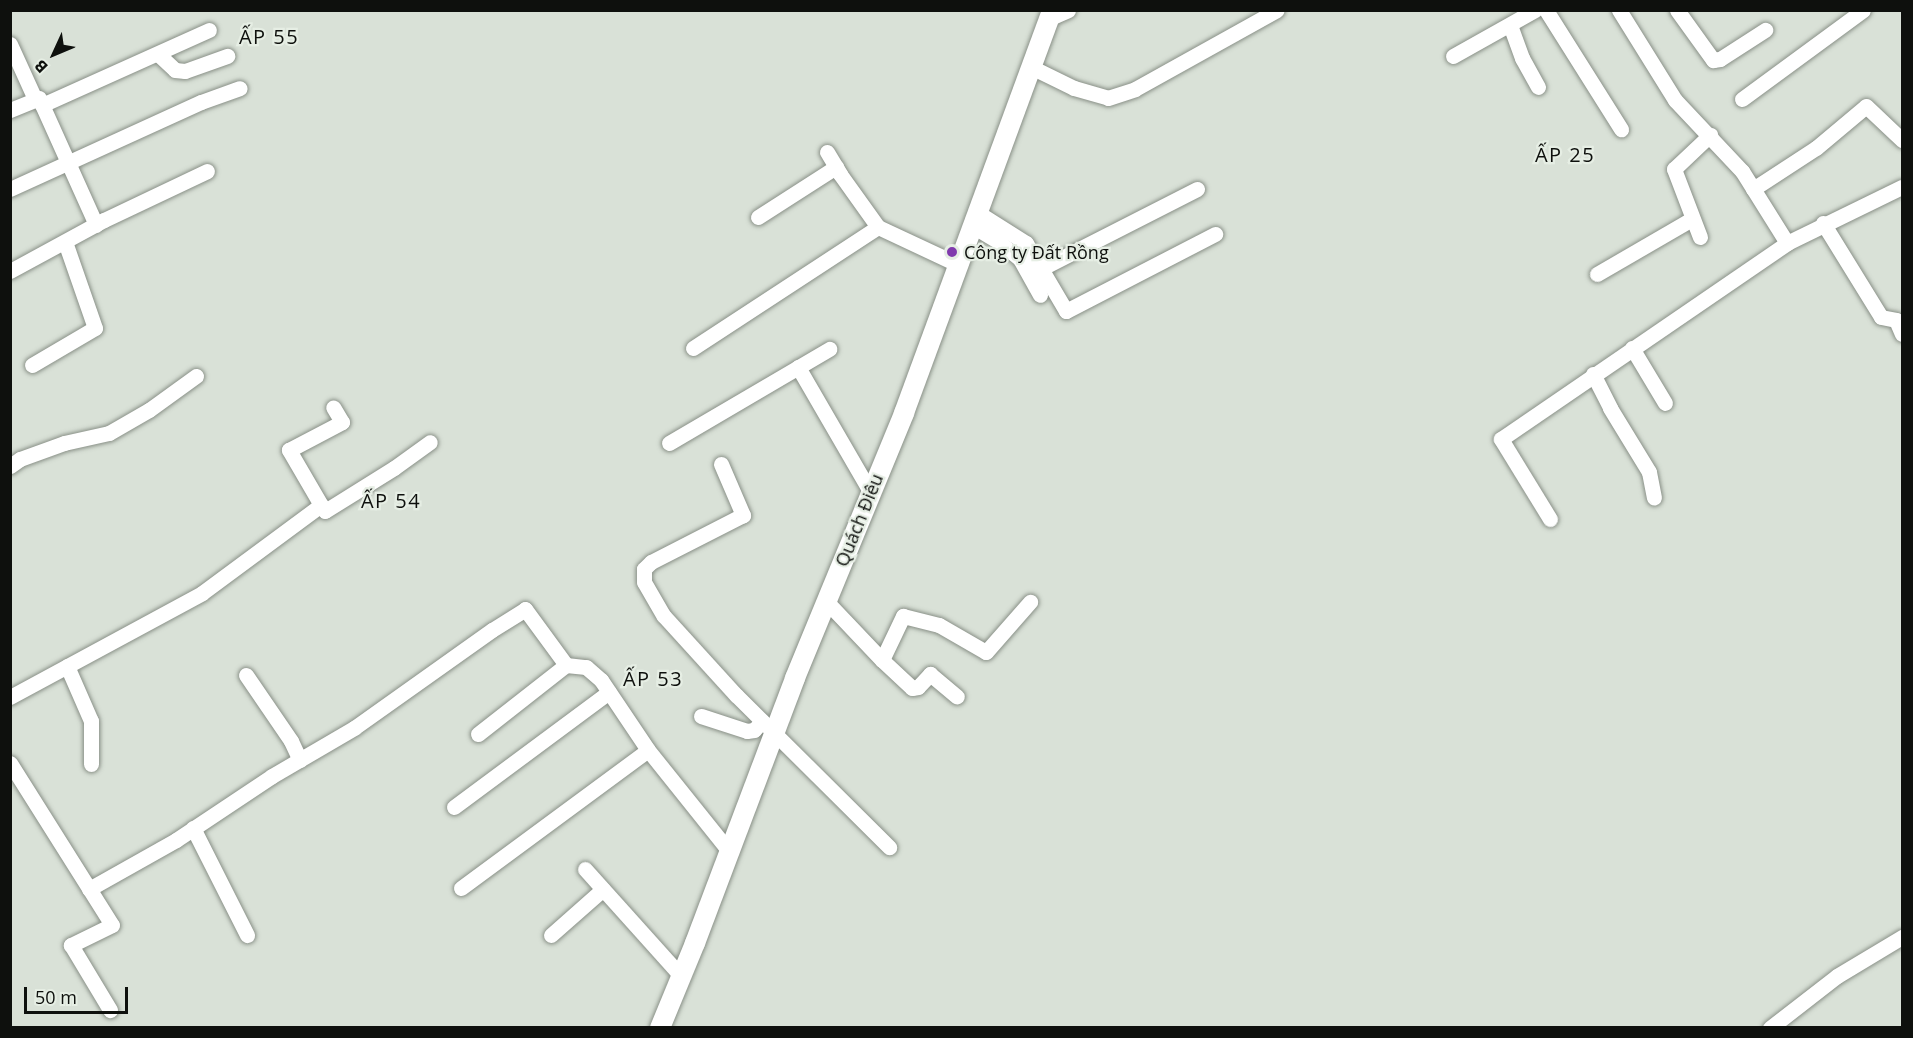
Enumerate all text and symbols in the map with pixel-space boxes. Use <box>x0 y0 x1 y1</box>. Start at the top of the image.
north arrow <box>24 24 84 84</box>
district label: ẤP 55 <box>239 24 299 48</box>
text: B <box>29 55 53 78</box>
district label: ẤP 25 <box>1535 142 1595 166</box>
place label: Công ty Đất Rồng <box>964 241 1109 263</box>
marker: Công ty Đất Rồng <box>945 245 959 259</box>
street label: Quách Điêu <box>831 470 887 570</box>
district label: ẤP 54 <box>361 488 421 512</box>
district label: ẤP 53 <box>623 666 683 690</box>
scale bar <box>27 975 130 1013</box>
text: 50 m <box>35 985 77 1009</box>

